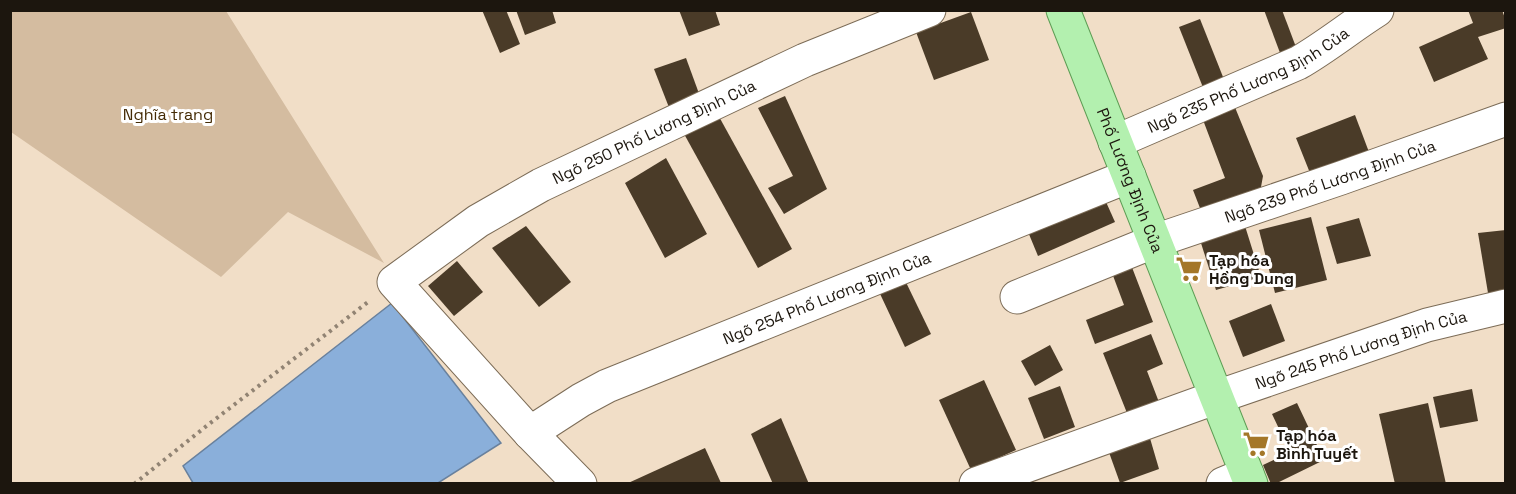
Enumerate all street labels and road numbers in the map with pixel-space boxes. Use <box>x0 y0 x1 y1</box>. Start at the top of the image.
street label: Ngõ 235 Phố Lương Định Của <box>1144 22 1353 138</box>
street label: Ngõ 250 Phố Lương Định Của <box>549 75 759 189</box>
street label: Phố Lương Định Của <box>1092 105 1168 256</box>
street label: Ngõ 239 Phố Lương Định Của <box>1222 135 1439 228</box>
street label: Ngõ 254 Phố Lương Định Của <box>720 247 934 349</box>
street label: Ngõ 245 Phố Lương Định Của <box>1252 306 1469 394</box>

